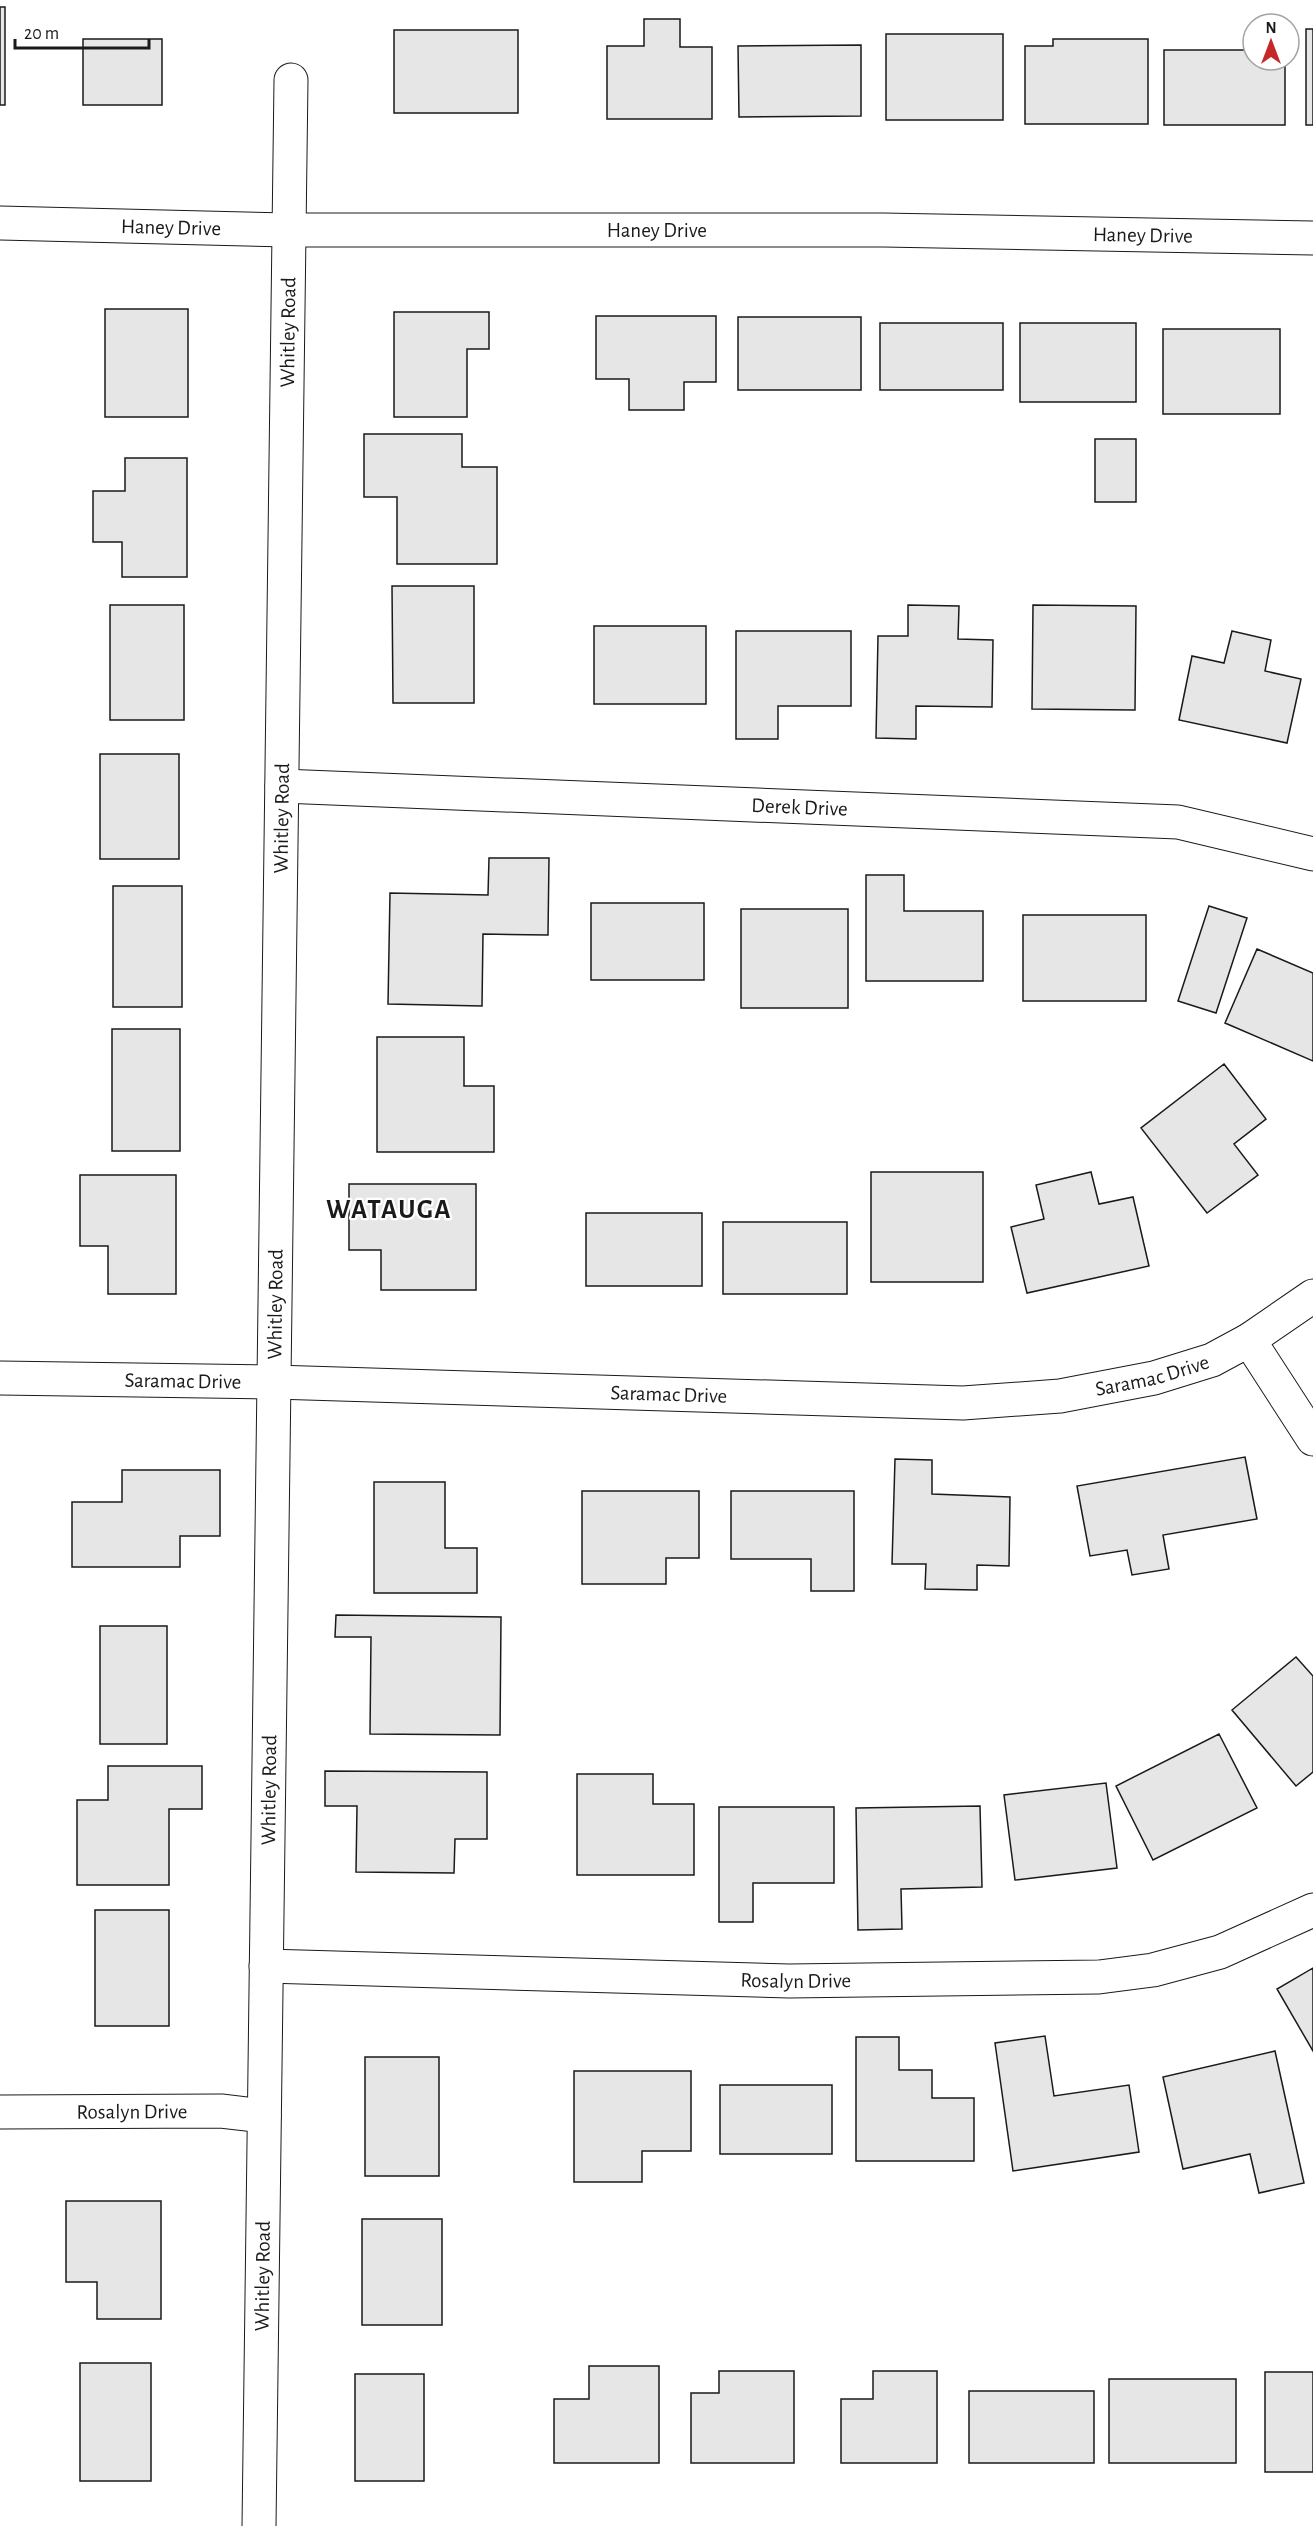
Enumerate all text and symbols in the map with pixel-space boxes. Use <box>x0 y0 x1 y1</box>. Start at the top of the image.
scale bar <box>15 12 148 50</box>
north arrow <box>1241 12 1301 72</box>
text: N <box>1265 20 1277 36</box>
text: 20 m <box>24 25 59 43</box>
street label: Haney Drive <box>121 216 221 239</box>
street label: Haney Drive <box>607 220 707 241</box>
street label: Haney Drive <box>1093 224 1193 247</box>
street label: Whitley Road <box>277 277 299 388</box>
street label: Whitley Road <box>271 763 293 873</box>
street label: Derek Drive <box>751 795 848 820</box>
district label: WATAUGA <box>326 1196 452 1223</box>
street label: Whitley Road <box>264 1249 287 1359</box>
street label: Saramac Drive <box>1093 1352 1212 1400</box>
street label: Saramac Drive <box>124 1370 242 1393</box>
street label: Saramac Drive <box>610 1382 727 1407</box>
street label: Whitley Road <box>258 1735 280 1845</box>
street label: Rosalyn Drive <box>740 1970 851 1992</box>
street label: Rosalyn Drive <box>77 2101 187 2123</box>
street label: Whitley Road <box>252 2221 274 2331</box>

